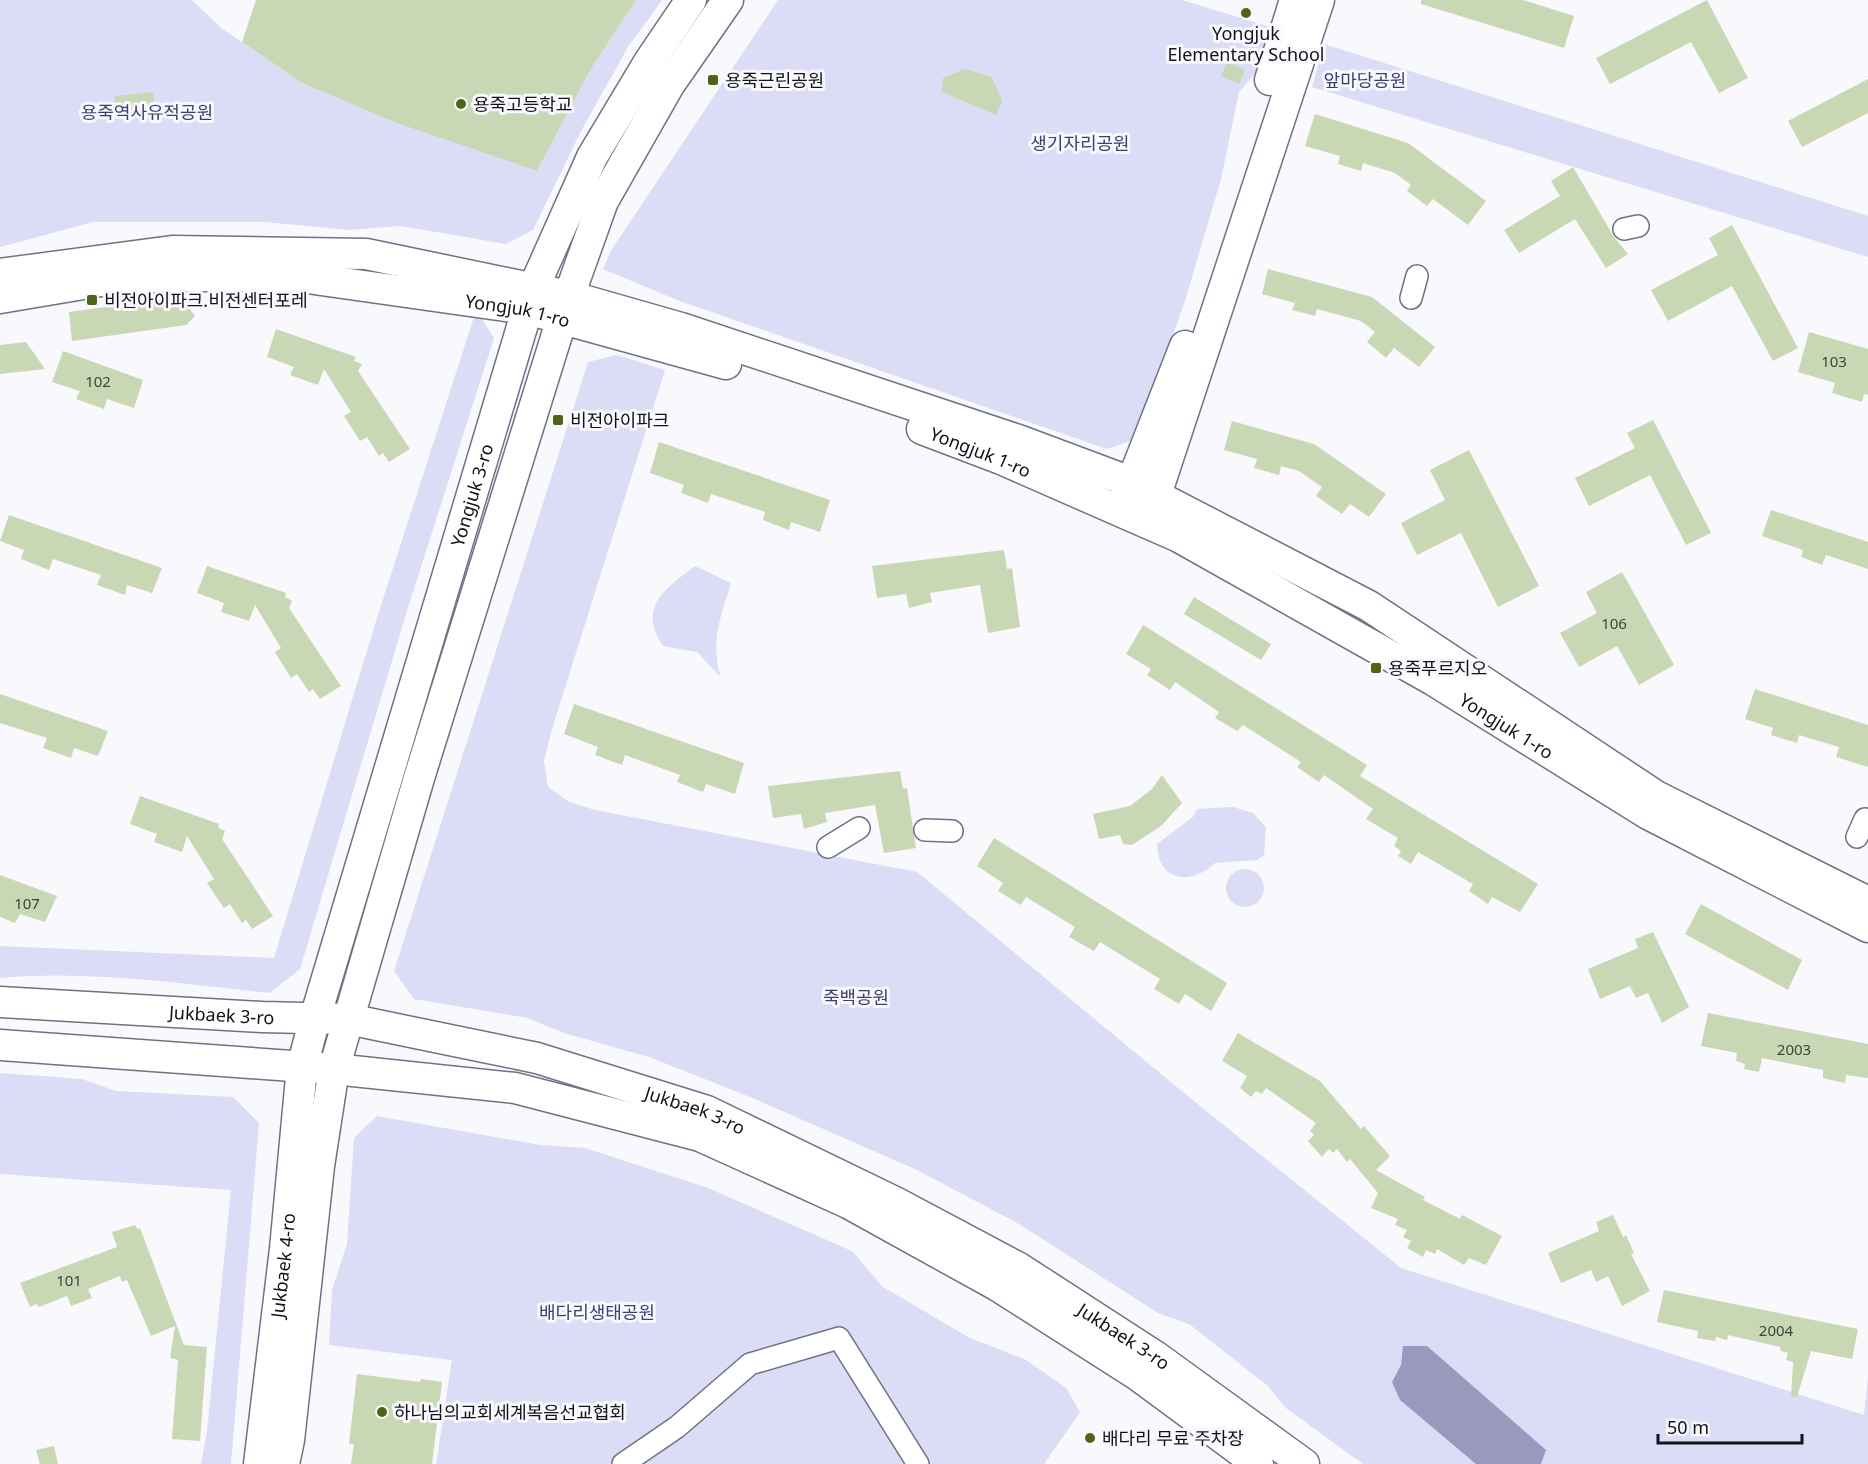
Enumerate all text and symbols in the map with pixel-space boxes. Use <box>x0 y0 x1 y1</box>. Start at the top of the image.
marker: Yongjuk Elementary School <box>1239 6 1253 20</box>
place label: Yongjuk Elementary School <box>1168 21 1324 66</box>
place label: 용죽근린공원 <box>725 68 824 92</box>
park label: 앞마당공원 <box>1324 68 1406 92</box>
marker: 용죽근린공원 <box>706 73 720 87</box>
place label: 용죽고등학교 <box>473 92 572 116</box>
marker: 용죽고등학교 <box>454 97 468 111</box>
park label: 용죽역사유적공원 <box>81 100 213 124</box>
park label: 생기자리공원 <box>1030 131 1130 155</box>
place label: 비전아이파크.비전센터포레 <box>104 288 308 312</box>
street label: Yongjuk 1-ro <box>464 288 573 332</box>
marker: 비전아이파크.비전센터포레 <box>85 293 99 307</box>
house number: 103 <box>1821 351 1847 371</box>
house number: 102 <box>85 371 111 391</box>
place label: 비전아이파크 <box>570 408 669 432</box>
marker: 비전아이파크 <box>551 413 565 427</box>
street label: Yongjuk 1-ro <box>927 421 1035 483</box>
street label: Yongjuk 3-ro <box>445 441 498 549</box>
house number: 106 <box>1601 613 1627 633</box>
place label: 용죽푸르지오 <box>1388 656 1487 680</box>
marker: 용죽푸르지오 <box>1369 661 1383 675</box>
street label: Yongjuk 1-ro <box>1455 687 1558 764</box>
house number: 107 <box>14 893 40 913</box>
park label: 죽백공원 <box>823 985 889 1009</box>
street label: Jukbaek 3-ro <box>166 1000 275 1029</box>
house number: 2003 <box>1777 1039 1811 1059</box>
street label: Jukbaek 3-ro <box>640 1080 749 1140</box>
street label: Jukbaek 4-ro <box>265 1212 300 1321</box>
house number: 101 <box>56 1270 82 1290</box>
street label: Jukbaek 3-ro <box>1072 1296 1175 1375</box>
park label: 배다리생태공원 <box>539 1300 655 1324</box>
house number: 2004 <box>1759 1320 1794 1340</box>
place label: 하나님의교회세계복음선교협회 <box>394 1400 626 1424</box>
marker: 하나님의교회세계복음선교협회 <box>375 1405 389 1419</box>
scale bar <box>1658 1407 1802 1445</box>
text: 50 m <box>1667 1415 1709 1439</box>
place label: 배다리 무료 주차장 <box>1102 1426 1244 1450</box>
marker: 배다리 무료 주차장 <box>1083 1431 1097 1445</box>

